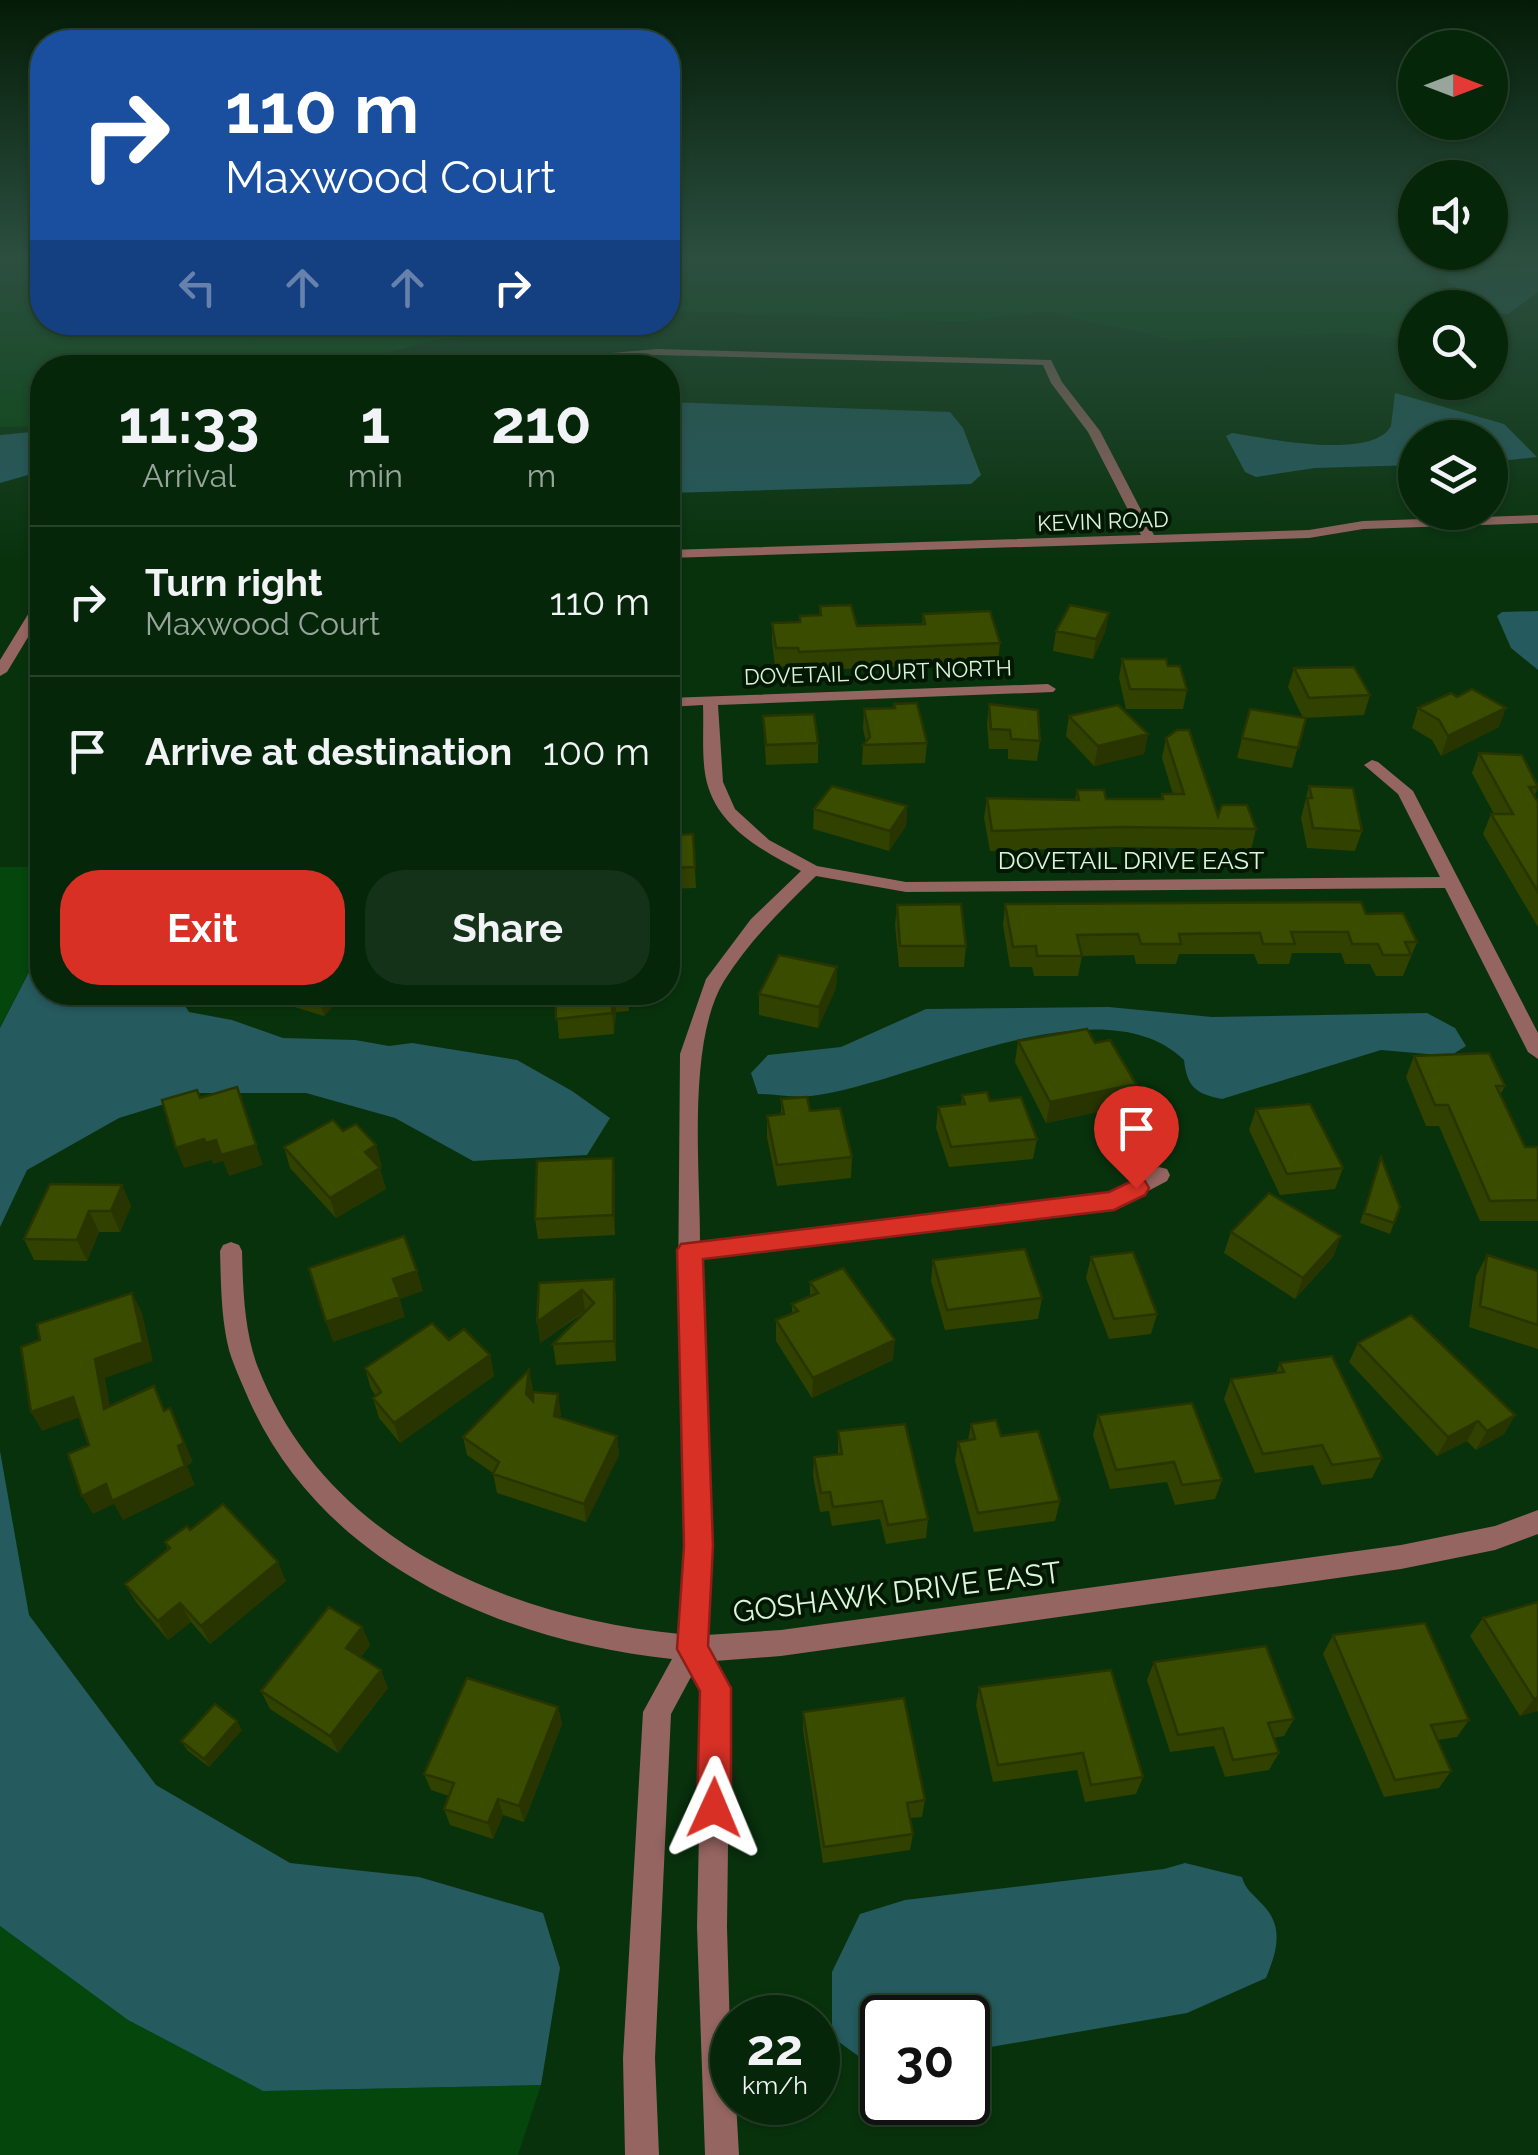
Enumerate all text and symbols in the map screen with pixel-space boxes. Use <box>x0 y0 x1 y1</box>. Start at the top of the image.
north arrow <box>1398 30 1508 140</box>
map controls <box>1398 30 1508 530</box>
text: 110 m <box>225 67 419 149</box>
icon: right <box>60 70 190 200</box>
text: Maxwood Court <box>225 151 555 204</box>
button: sound <box>1398 160 1508 270</box>
icon: left <box>170 260 225 315</box>
icon: ahead <box>275 260 330 315</box>
icon: ahead <box>380 260 435 315</box>
icon: right <box>485 260 540 315</box>
button: search <box>1398 290 1508 400</box>
text: 11:33 <box>118 387 259 457</box>
text: 1 <box>361 387 390 457</box>
text: 210 <box>491 387 592 457</box>
button: layers <box>1398 420 1508 530</box>
text: Arrival <box>142 457 236 494</box>
text: min <box>348 457 403 494</box>
text: m <box>527 457 556 494</box>
street label: KEVIN ROAD <box>1037 506 1169 536</box>
text: Turn right <box>145 560 322 605</box>
icon: right <box>60 574 115 629</box>
text: 110 m <box>550 579 650 624</box>
text: Maxwood Court <box>145 605 380 642</box>
street label: DOVETAIL COURT NORTH <box>744 654 1012 690</box>
icon: arrive <box>60 724 115 779</box>
text: Arrive at destination <box>145 729 512 774</box>
text: 100 m <box>543 729 650 774</box>
street label: DOVETAIL DRIVE EAST <box>998 845 1264 875</box>
button: Exit <box>60 870 345 985</box>
button: Share <box>365 870 650 985</box>
pin <box>1094 1086 1179 1189</box>
icon: arrive <box>1109 1101 1164 1156</box>
street label: GOSHAWK DRIVE EAST <box>731 1555 1063 1629</box>
position arrow <box>662 1756 766 1860</box>
speed limit sign: 30 <box>860 1995 990 2125</box>
text: 22 <box>747 2018 803 2077</box>
text: km/h <box>742 2070 808 2100</box>

